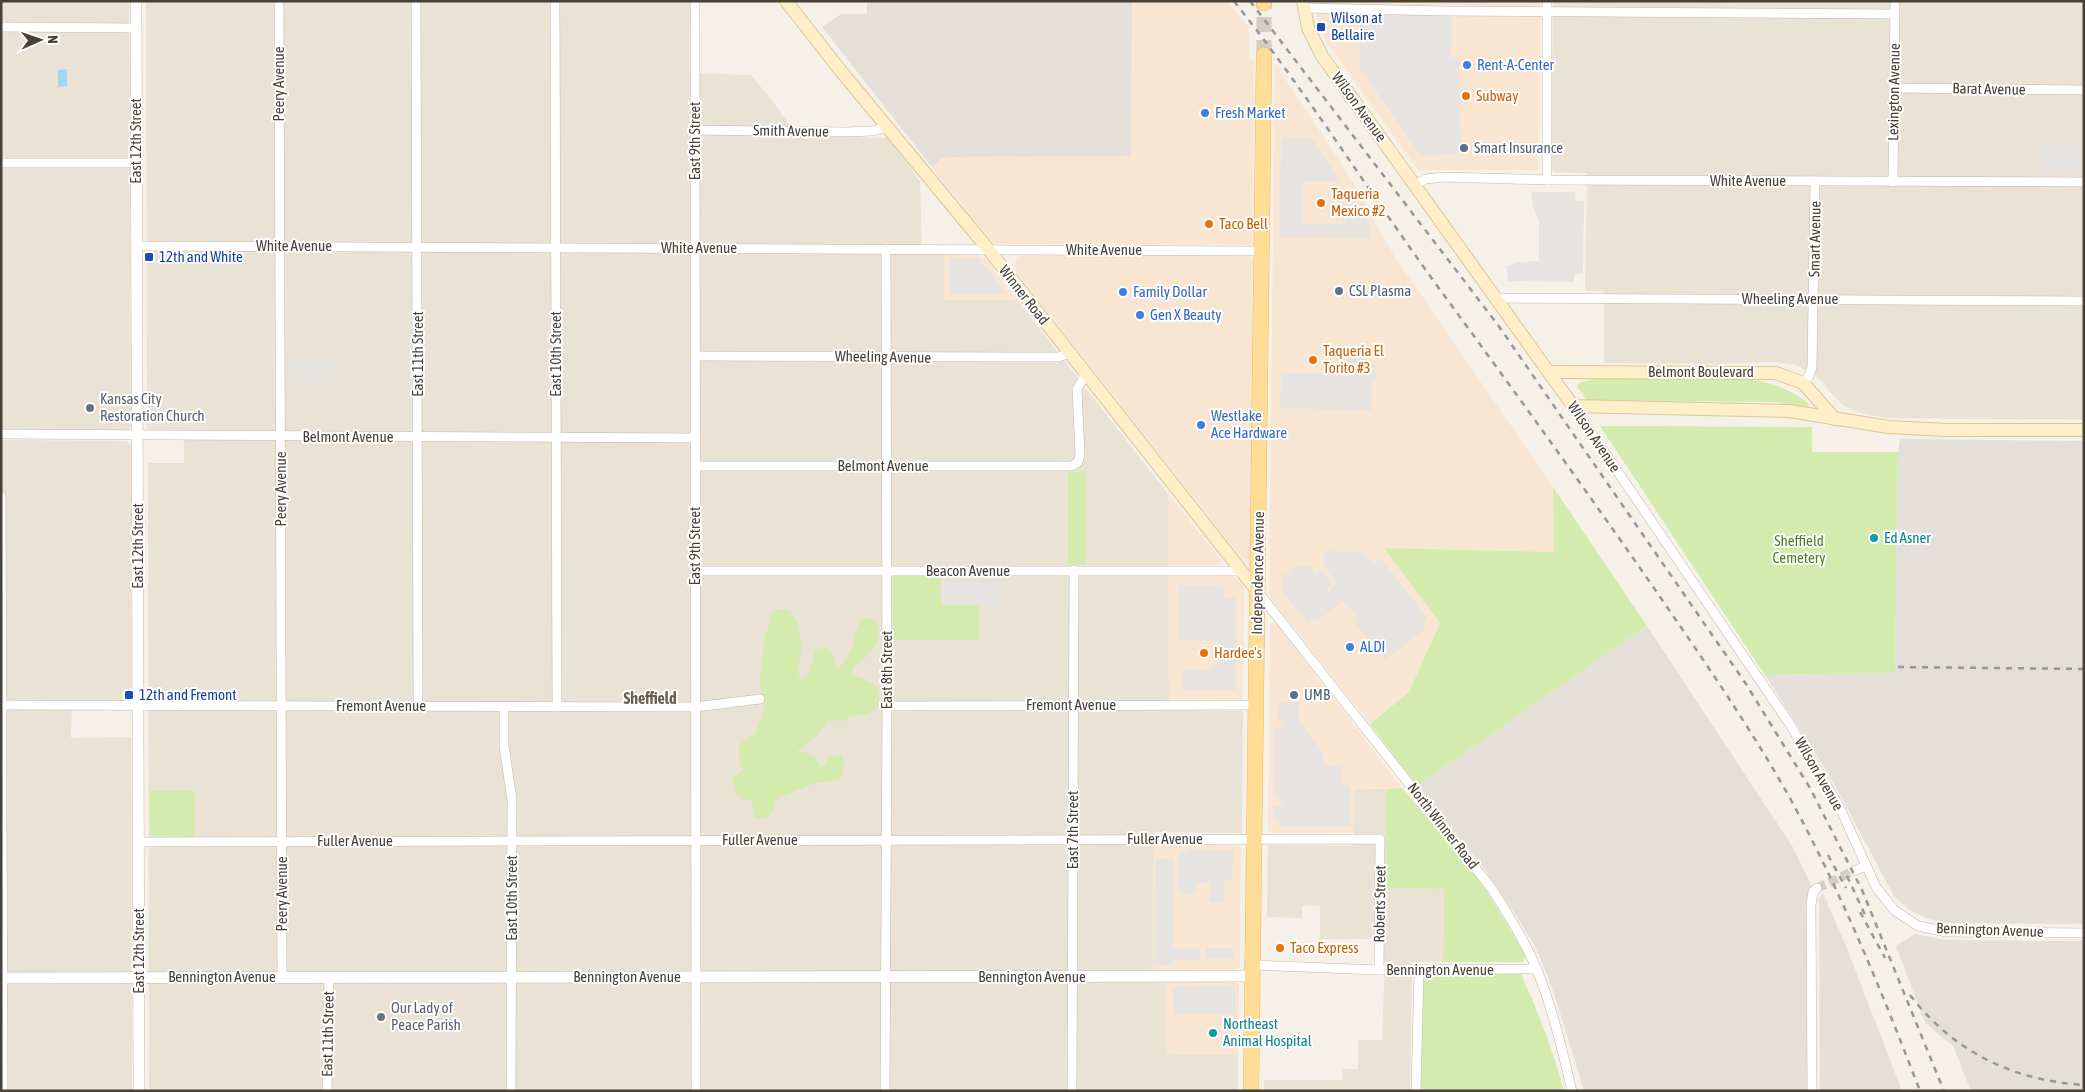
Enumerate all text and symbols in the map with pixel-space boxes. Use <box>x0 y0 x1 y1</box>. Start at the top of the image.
place label: Wilson at Bellaire <box>1331 9 1382 43</box>
north arrow <box>15 15 65 65</box>
marker: Wilson at Bellaire <box>1315 21 1327 33</box>
text: N <box>45 35 61 44</box>
street label: Lexington Avenue <box>1884 43 1903 141</box>
street label: Peery Avenue <box>270 46 287 121</box>
place label: Rent-A-Center <box>1477 56 1555 73</box>
marker: Rent-A-Center <box>1461 59 1473 71</box>
street label: Wilson Avenue <box>1329 69 1390 145</box>
street label: Barat Avenue <box>1952 79 2026 98</box>
place label: Subway <box>1476 87 1518 104</box>
marker: Subway <box>1460 90 1472 102</box>
street label: East 12th Street <box>127 98 144 184</box>
street label: East 9th Street <box>686 102 703 180</box>
place label: Fresh Market <box>1215 104 1286 121</box>
marker: Fresh Market <box>1199 107 1211 119</box>
street label: Smith Avenue <box>753 121 829 140</box>
place label: Smart Insurance <box>1474 139 1563 156</box>
marker: Smart Insurance <box>1458 142 1470 154</box>
street label: White Avenue <box>1710 172 1786 189</box>
place label: Taqueria Mexico #2 <box>1331 185 1386 219</box>
marker: Taqueria Mexico #2 <box>1315 197 1327 209</box>
street label: Smart Avenue <box>1805 201 1824 277</box>
place label: Taco Bell <box>1219 215 1268 232</box>
marker: Taco Bell <box>1203 218 1215 230</box>
street label: White Avenue <box>256 237 332 254</box>
street label: White Avenue <box>661 239 737 256</box>
street label: White Avenue <box>1066 241 1142 258</box>
place label: 12th and White <box>159 248 243 265</box>
marker: 12th and White <box>143 251 155 263</box>
street label: Winner Road <box>996 262 1053 328</box>
place label: CSL Plasma <box>1349 282 1411 299</box>
place label: Family Dollar <box>1133 283 1207 300</box>
marker: CSL Plasma <box>1333 285 1345 297</box>
marker: Family Dollar <box>1117 286 1129 298</box>
street label: Wheeling Avenue <box>1742 290 1838 307</box>
place label: Gen X Beauty <box>1150 306 1222 323</box>
marker: Gen X Beauty <box>1134 309 1146 321</box>
street label: East 11th Street <box>409 311 426 397</box>
street label: East 10th Street <box>547 311 564 397</box>
place label: Taqueria El Torito #3 <box>1323 342 1384 376</box>
street label: Wheeling Avenue <box>835 347 932 366</box>
marker: Taqueria El Torito #3 <box>1307 354 1319 366</box>
street label: Belmont Boulevard <box>1648 363 1754 380</box>
place label: Kansas City Restoration Church <box>100 390 205 424</box>
street label: Wilson Avenue <box>1565 398 1624 475</box>
marker: Kansas City Restoration Church <box>84 402 96 414</box>
place label: Westlake Ace Hardware <box>1211 407 1287 441</box>
marker: Westlake Ace Hardware <box>1195 419 1207 431</box>
street label: Belmont Avenue <box>303 428 394 445</box>
street label: Peery Avenue <box>272 451 289 526</box>
street label: Belmont Avenue <box>838 457 929 474</box>
street label: East 12th Street <box>129 503 146 589</box>
street label: East 9th Street <box>686 507 703 585</box>
street label: Independence Avenue <box>1248 511 1267 635</box>
place label: Ed Asner <box>1884 529 1931 546</box>
park label: Sheffield Cemetery <box>1773 532 1825 566</box>
marker: Ed Asner <box>1868 532 1880 544</box>
street label: Beacon Avenue <box>926 562 1010 579</box>
street label: East 8th Street <box>878 631 895 709</box>
place label: ALDI <box>1360 638 1385 655</box>
marker: ALDI <box>1344 641 1356 653</box>
place label: Hardee's <box>1214 644 1262 661</box>
marker: Hardee's <box>1198 647 1210 659</box>
place label: 12th and Fremont <box>139 686 237 703</box>
place label: UMB <box>1304 686 1330 703</box>
marker: 12th and Fremont <box>123 689 135 701</box>
district label: Sheffield <box>623 689 677 707</box>
marker: UMB <box>1288 689 1300 701</box>
street label: Fremont Avenue <box>1026 696 1116 713</box>
street label: Fremont Avenue <box>336 697 426 714</box>
street label: Wilson Avenue <box>1792 734 1847 813</box>
street label: North Winner Road <box>1404 779 1482 872</box>
street label: East 7th Street <box>1064 791 1081 869</box>
street label: Fuller Avenue <box>1127 830 1203 847</box>
street label: Fuller Avenue <box>722 831 798 848</box>
street label: Fuller Avenue <box>317 832 393 849</box>
street label: East 10th Street <box>503 855 520 941</box>
street label: Peery Avenue <box>273 856 290 931</box>
street label: Roberts Street <box>1370 865 1389 943</box>
street label: East 12th Street <box>130 908 147 994</box>
street label: Bennington Avenue <box>1936 919 2044 940</box>
place label: Taco Express <box>1290 939 1359 956</box>
marker: Taco Express <box>1274 942 1286 954</box>
street label: Bennington Avenue <box>1386 961 1494 978</box>
street label: Bennington Avenue <box>168 968 276 985</box>
street label: Bennington Avenue <box>573 968 681 985</box>
street label: Bennington Avenue <box>978 968 1086 985</box>
street label: East 11th Street <box>318 991 337 1077</box>
place label: Our Lady of Peace Parish <box>391 999 461 1033</box>
marker: Our Lady of Peace Parish <box>375 1011 387 1023</box>
place label: Northeast Animal Hospital <box>1223 1015 1312 1049</box>
marker: Northeast Animal Hospital <box>1207 1027 1219 1039</box>

